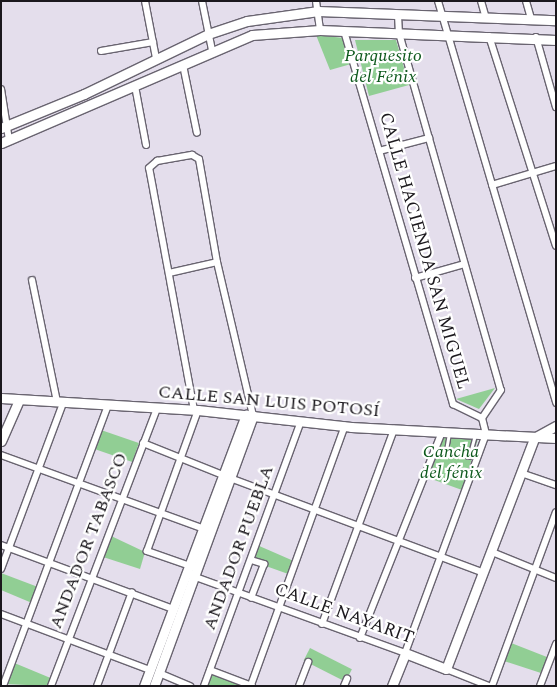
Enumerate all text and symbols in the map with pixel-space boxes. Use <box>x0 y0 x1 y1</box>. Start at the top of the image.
park label: Parquesito del Fénix <box>344 46 422 88</box>
street label: CALLE HACIENDA SAN MIGUEL <box>374 110 474 392</box>
street label: CALLE SAN LUIS POTOSÍ <box>157 382 381 422</box>
park label: Cancha del fénix <box>420 442 482 484</box>
street label: ANDADOR TABASCO <box>45 450 133 632</box>
street label: ANDADOR PUEBLA <box>199 463 279 633</box>
street label: CALLE NAYARIT <box>271 579 417 649</box>

